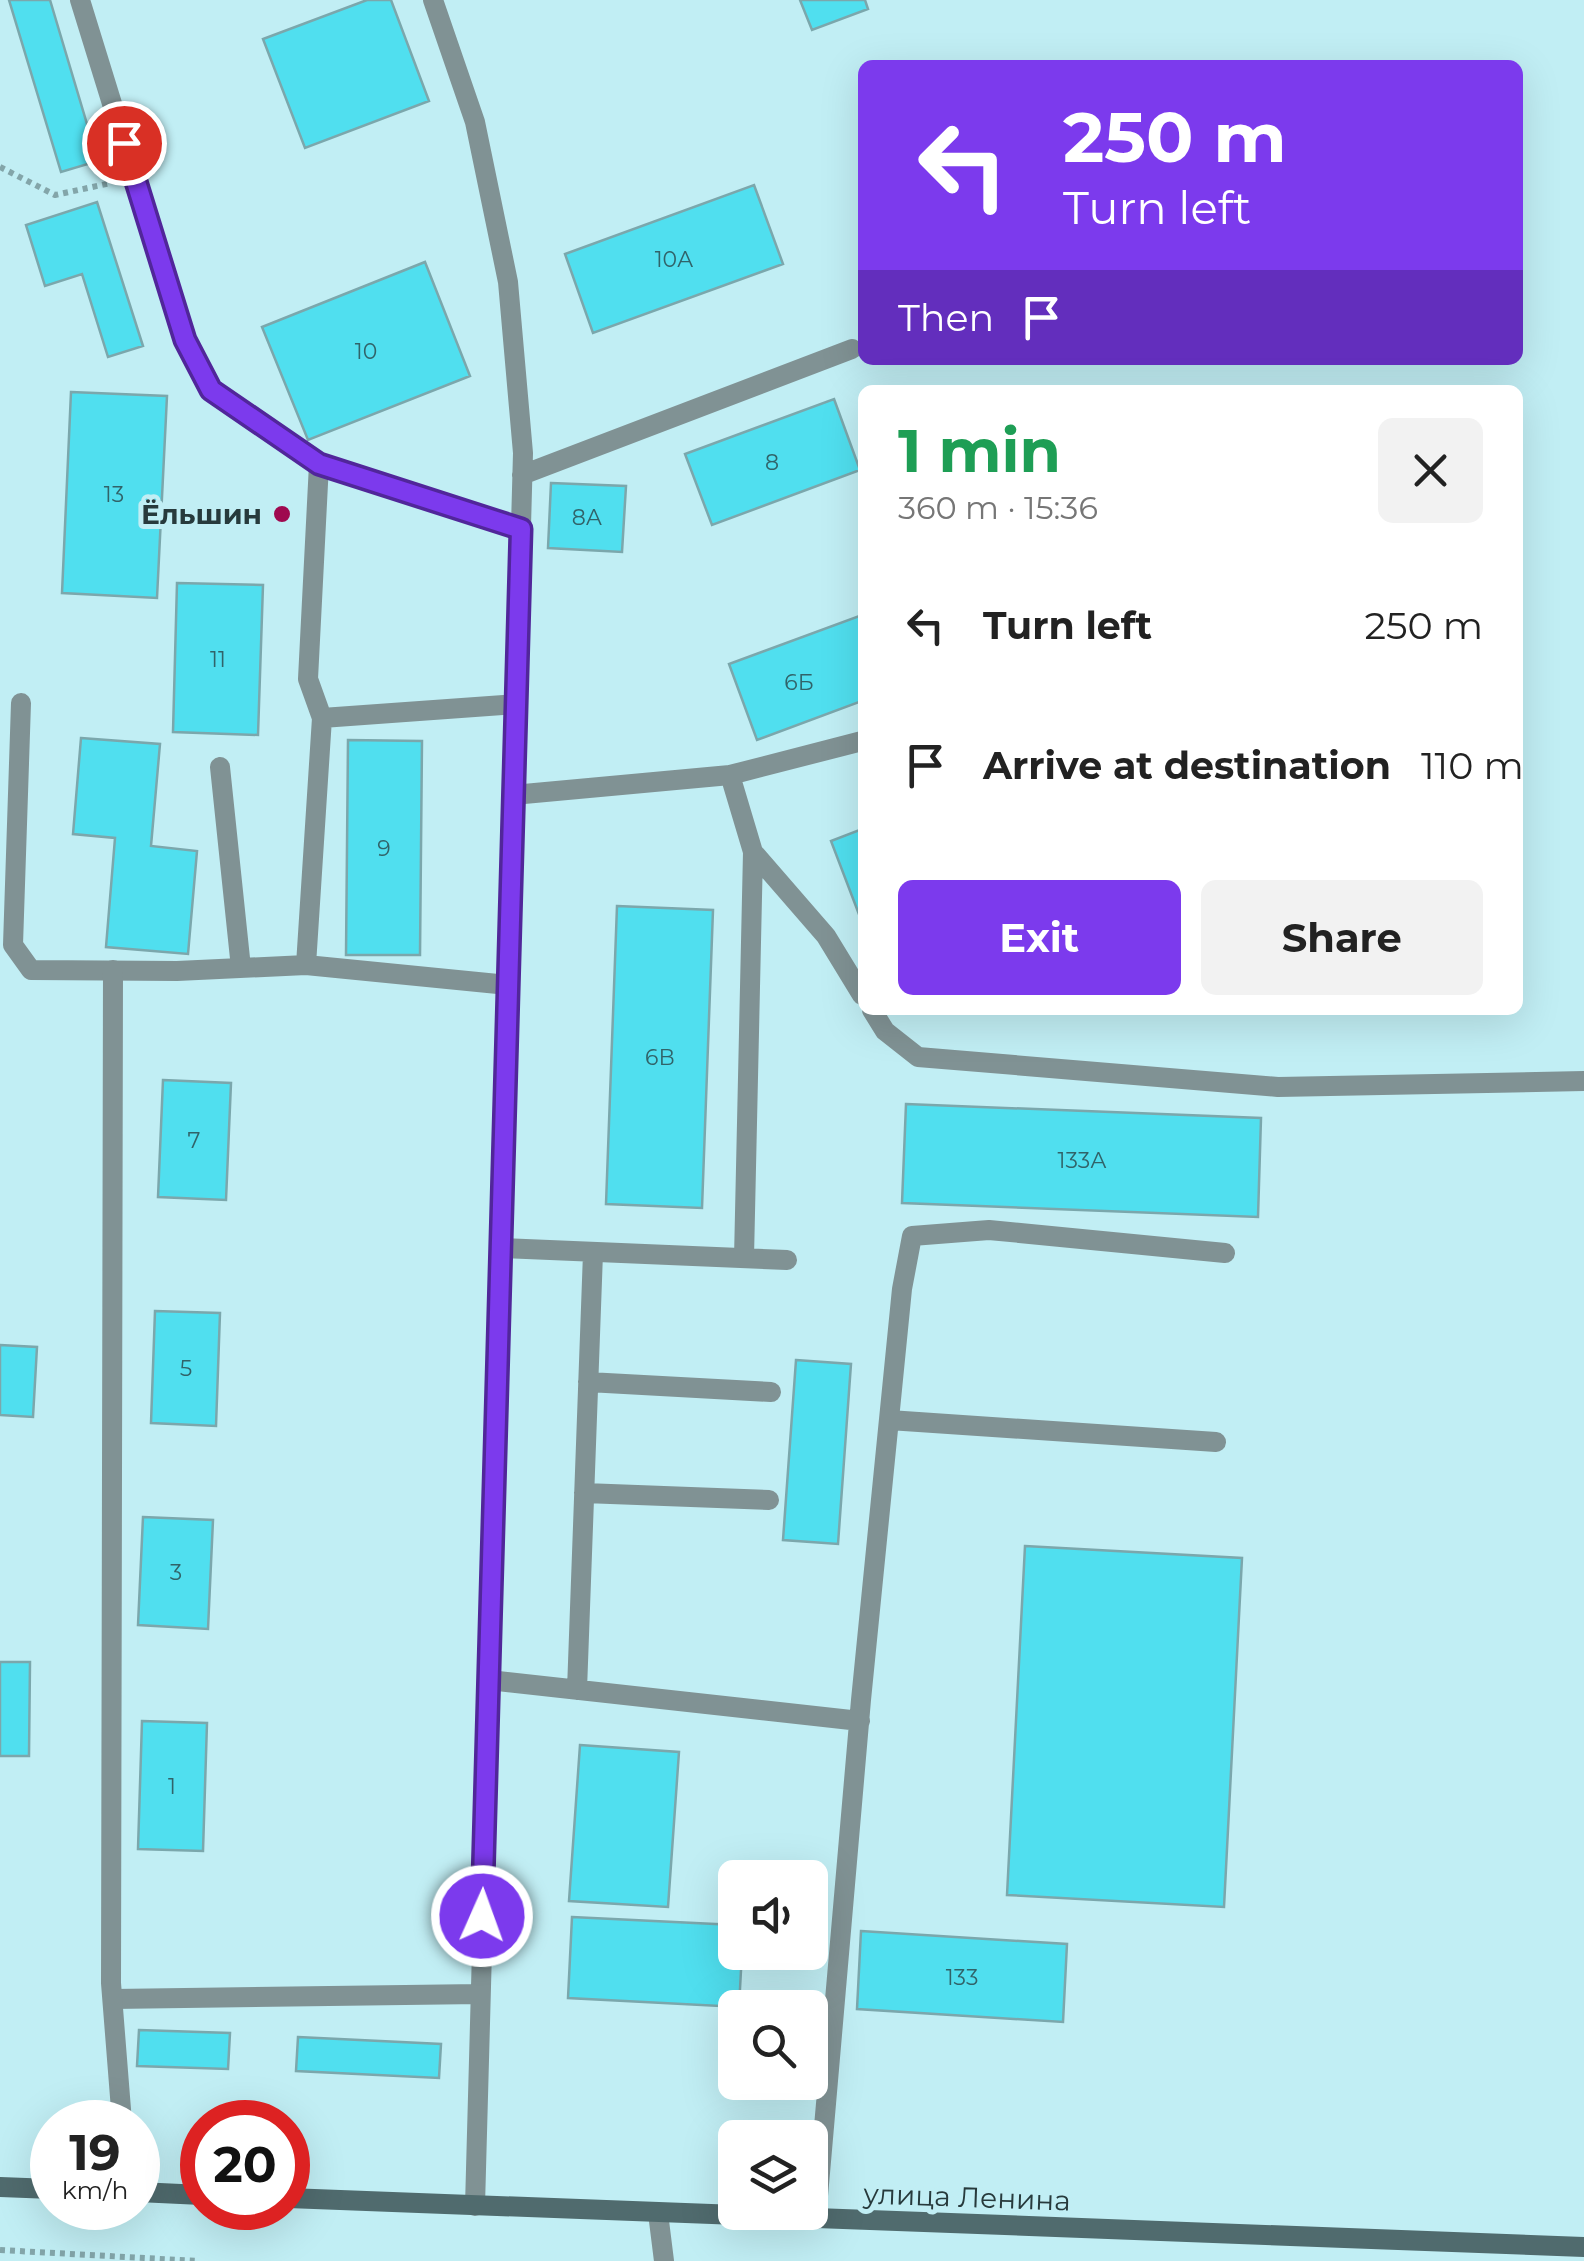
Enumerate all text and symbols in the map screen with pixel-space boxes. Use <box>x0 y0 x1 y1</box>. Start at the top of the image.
text: 250 m <box>1063 94 1287 180</box>
icon: left <box>898 100 1028 230</box>
pin <box>82 101 167 186</box>
icon: arrive <box>97 116 152 171</box>
text: Turn left <box>1063 180 1251 235</box>
house number: 10А <box>655 246 694 273</box>
icon: arrive <box>1014 290 1069 345</box>
text: Then <box>898 294 994 341</box>
house number: 10 <box>355 338 377 365</box>
text: 1 min <box>898 414 1061 487</box>
button: close <box>1378 418 1483 523</box>
house number: 8 <box>765 449 779 476</box>
house number: 13 <box>104 481 124 508</box>
text: 360 m · 15:36 <box>898 488 1098 527</box>
place label: Ёльшин <box>141 497 262 531</box>
marker: Ёльшин <box>271 503 293 525</box>
house number: 8А <box>572 504 603 531</box>
icon: left <box>898 598 953 653</box>
text: Turn left <box>983 602 1152 649</box>
text: 250 m <box>1364 602 1483 649</box>
house number: 11 <box>210 646 226 673</box>
house number: 6Б <box>784 669 814 696</box>
icon: arrive <box>898 738 953 793</box>
text: Arrive at destination <box>983 742 1391 789</box>
text: 110 m <box>1421 742 1524 789</box>
house number: 9 <box>377 835 391 862</box>
button: Exit <box>898 880 1181 995</box>
button: Share <box>1201 880 1483 995</box>
house number: 6В <box>645 1044 675 1071</box>
house number: 7 <box>188 1127 201 1154</box>
house number: 133А <box>1057 1147 1107 1174</box>
house number: 5 <box>180 1355 192 1382</box>
house number: 3 <box>170 1559 182 1586</box>
house number: 1 <box>168 1773 176 1800</box>
map controls <box>718 1860 828 2230</box>
button: sound <box>718 1860 828 1970</box>
position arrow <box>430 1864 534 1968</box>
house number: 133 <box>946 1964 978 1991</box>
button: search <box>718 1990 828 2100</box>
speed limit sign: 20 <box>180 2100 310 2230</box>
button: layers <box>718 2120 828 2230</box>
text: 19 <box>69 2122 121 2183</box>
text: km/h <box>62 2175 128 2205</box>
street label: улица Ленина <box>862 2176 1071 2218</box>

